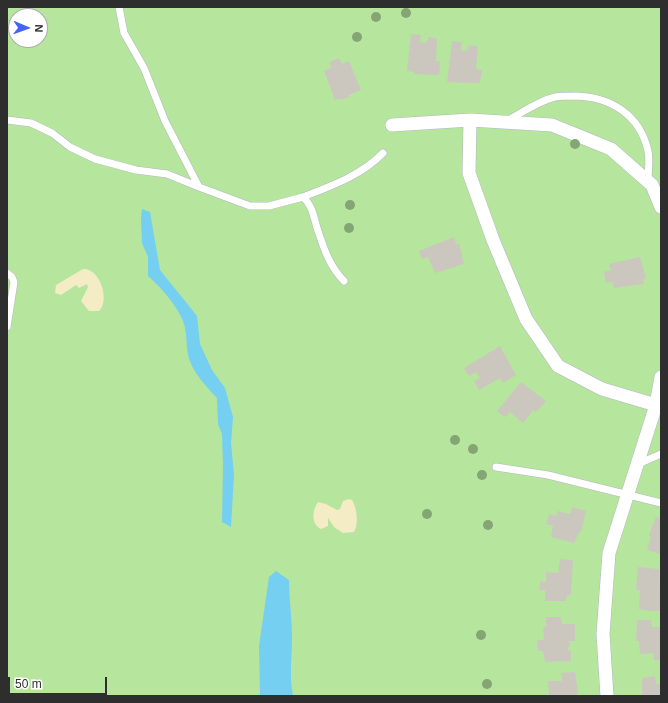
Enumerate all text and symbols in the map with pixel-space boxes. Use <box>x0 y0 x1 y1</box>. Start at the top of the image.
north arrow <box>8 8 48 48</box>
text: N <box>33 24 45 33</box>
scale bar <box>10 669 109 695</box>
text: 50 m <box>15 677 42 691</box>

